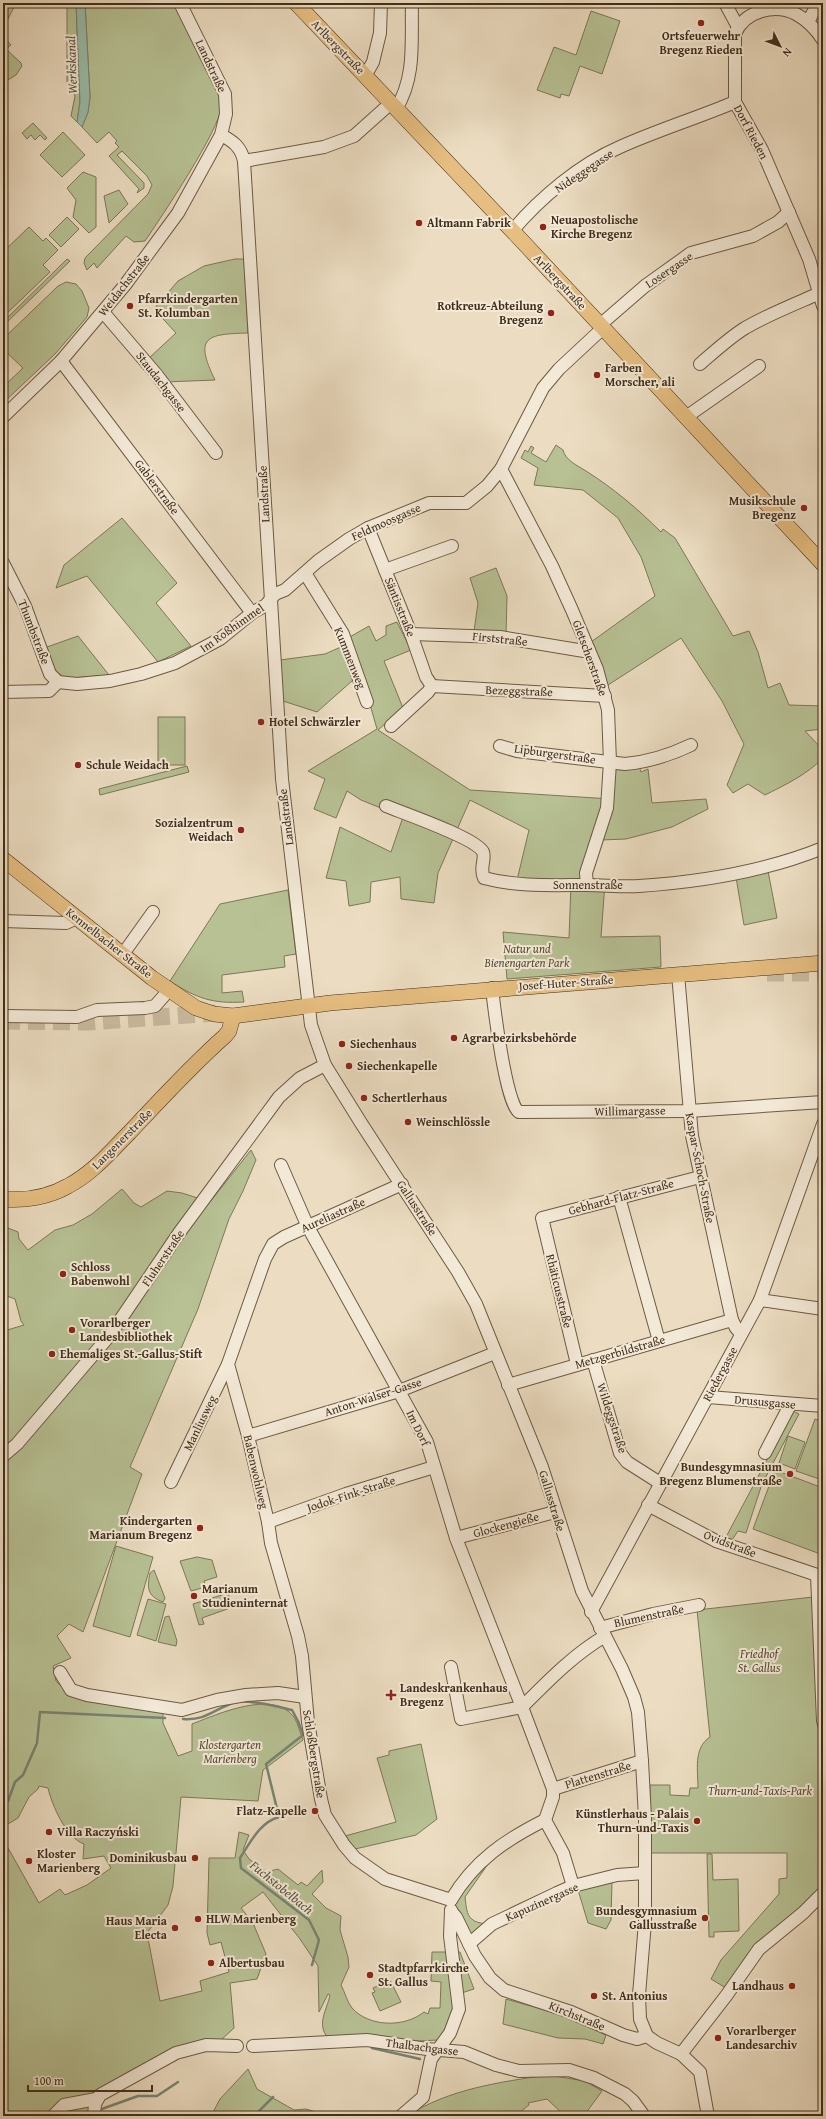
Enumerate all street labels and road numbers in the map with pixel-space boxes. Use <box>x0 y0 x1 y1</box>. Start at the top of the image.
street label: Arlbergstraße <box>308 15 369 78</box>
street label: Landstraße <box>192 36 231 95</box>
street label: Dorf Rieden <box>730 101 773 162</box>
street label: Nideggegasse <box>551 144 617 197</box>
street label: Losergasse <box>642 247 696 292</box>
street label: Weidachstraße <box>94 250 154 319</box>
street label: Arlbergstraße <box>530 250 591 314</box>
street label: Staudachgasse <box>132 348 191 416</box>
street label: Gablerstraße <box>131 456 184 518</box>
street label: Landstraße <box>254 465 273 523</box>
street label: Feldmoosgasse <box>348 498 424 544</box>
street label: Säntisstraße <box>381 575 420 639</box>
street label: Thumbstraße <box>14 597 55 667</box>
street label: Im Roßhimmel <box>196 599 268 656</box>
street label: Gletscherstraße <box>569 617 612 699</box>
street label: Kummenweg <box>330 624 371 691</box>
street label: Firststraße <box>472 627 529 650</box>
street label: Bezeggstraße <box>485 681 553 700</box>
street label: Lipburgerstraße <box>513 739 597 768</box>
street label: Landstraße <box>274 787 297 846</box>
street label: Sonnenstraße <box>553 876 623 893</box>
street label: Kennelbacher Straße <box>63 903 156 982</box>
street label: Josef-Huter-Straße <box>516 971 614 994</box>
street label: Willimargasse <box>594 1101 666 1120</box>
street label: Langenerstraße <box>88 1104 156 1173</box>
street label: Kaspar-Schoch-Straße <box>681 1111 720 1225</box>
street label: Gebhard-Flatz-Straße <box>566 1174 676 1219</box>
street label: Gallusstraße <box>393 1177 442 1239</box>
street label: Aureliastraße <box>298 1193 368 1236</box>
street label: Fluherstraße <box>137 1226 188 1290</box>
street label: Rhäticusstraße <box>542 1252 577 1330</box>
street label: Metzgerbildstraße <box>573 1330 667 1373</box>
street label: Riedergasse <box>698 1343 741 1404</box>
street label: Anton-Walser-Gasse <box>322 1373 424 1420</box>
street label: Wildeggstraße <box>593 1380 632 1456</box>
street label: Drususgasse <box>734 1390 797 1413</box>
street label: Manliusweg <box>179 1392 220 1454</box>
street label: Im Dorf <box>402 1407 435 1450</box>
street label: Babenwohlweg <box>240 1433 273 1511</box>
street label: Gallusstraße <box>535 1468 570 1534</box>
street label: Jodok-Fink-Straße <box>303 1471 398 1516</box>
street label: Glockengieße <box>471 1507 541 1541</box>
street label: Ovidstraße <box>701 1526 759 1561</box>
street label: Blumenstraße <box>612 1600 686 1631</box>
street label: Schloßbergstraße <box>299 1709 330 1800</box>
street label: Plattenstraße <box>563 1756 633 1793</box>
street label: Kapuzinergasse <box>502 1878 581 1925</box>
street label: Kirchstraße <box>547 1997 608 2035</box>
street label: Thalbachgasse <box>385 2034 460 2059</box>

